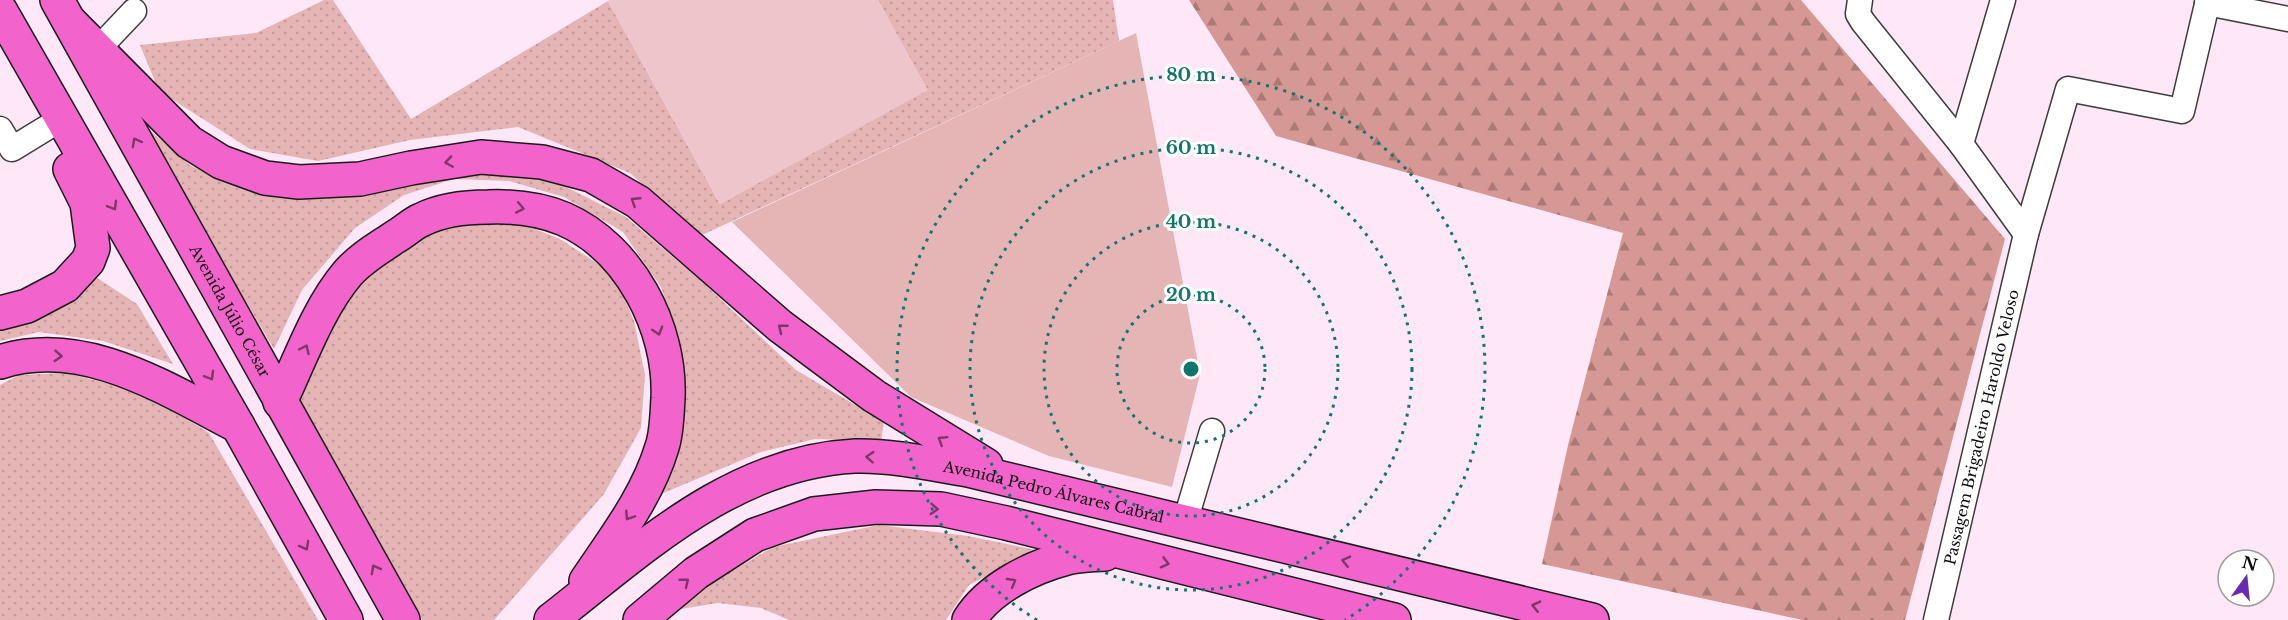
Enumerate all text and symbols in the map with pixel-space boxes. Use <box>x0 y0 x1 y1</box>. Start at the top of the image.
text: 80 m <box>1166 64 1216 86</box>
text: 60 m <box>1166 137 1216 159</box>
one-way arrow <box>132 138 144 148</box>
one-way arrow <box>444 156 454 168</box>
one-way arrow <box>630 197 641 208</box>
one-way arrow <box>105 200 117 210</box>
one-way arrow <box>515 201 525 214</box>
text: 40 m <box>1166 211 1216 233</box>
street label: Avenida Júlio César <box>185 240 275 381</box>
text: 20 m <box>1166 284 1216 306</box>
street label: Passagem Brigadeiro Haroldo Veloso <box>1940 287 2022 567</box>
one-way arrow <box>778 324 789 335</box>
one-way arrow <box>651 325 664 336</box>
one-way arrow <box>298 344 310 355</box>
one-way arrow <box>53 349 62 362</box>
centre of rings <box>1181 359 1201 379</box>
one-way arrow <box>202 369 214 380</box>
one-way arrow <box>938 435 948 447</box>
one-way arrow <box>866 451 875 464</box>
street label: Avenida Pedro Álvares Cabral <box>941 456 1166 526</box>
one-way arrow <box>930 502 939 515</box>
one-way arrow <box>625 509 636 520</box>
one-way arrow <box>298 540 309 550</box>
north arrow <box>2216 548 2276 608</box>
text: N <box>2240 552 2260 575</box>
one-way arrow <box>1160 555 1170 568</box>
one-way arrow <box>1341 555 1351 568</box>
one-way arrow <box>371 565 382 575</box>
one-way arrow <box>678 578 689 589</box>
one-way arrow <box>1006 578 1016 589</box>
one-way arrow <box>1531 601 1541 614</box>

